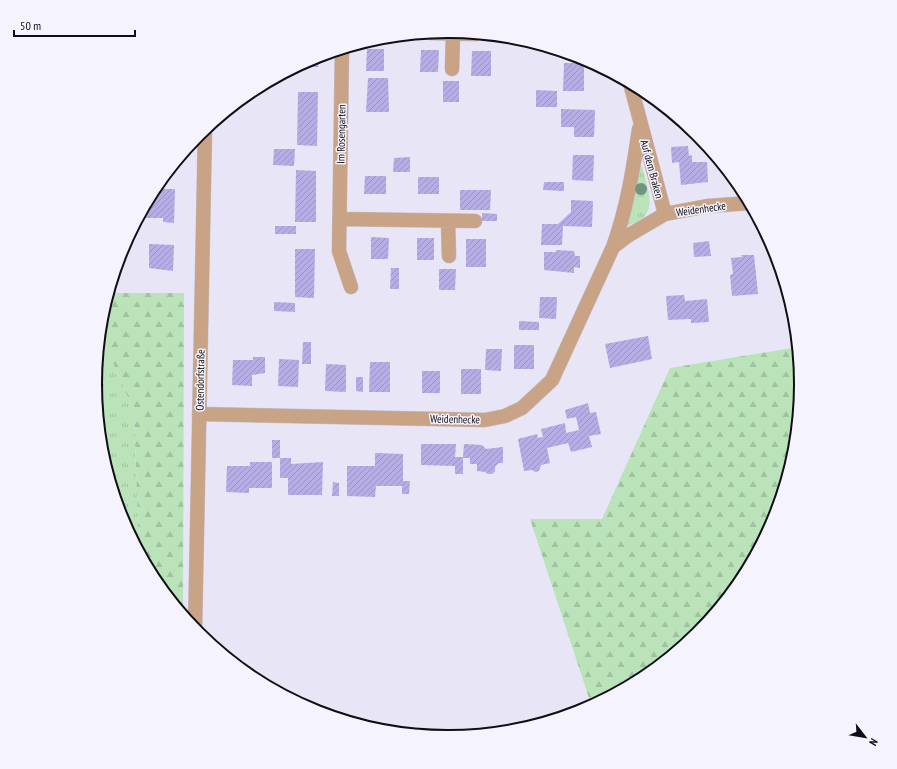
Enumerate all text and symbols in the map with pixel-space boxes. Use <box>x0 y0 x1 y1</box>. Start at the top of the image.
scale bar <box>14 12 135 38</box>
text: 50 m <box>20 18 41 33</box>
street label: Im Rosengarten <box>333 104 349 164</box>
street label: Auf dem Braken <box>637 138 667 200</box>
street label: Weidenhecke <box>675 199 727 219</box>
street label: Ostendorfstraße <box>192 349 208 411</box>
street label: Weidenhecke <box>430 412 481 426</box>
north arrow <box>845 717 885 757</box>
text: N <box>866 736 881 748</box>

